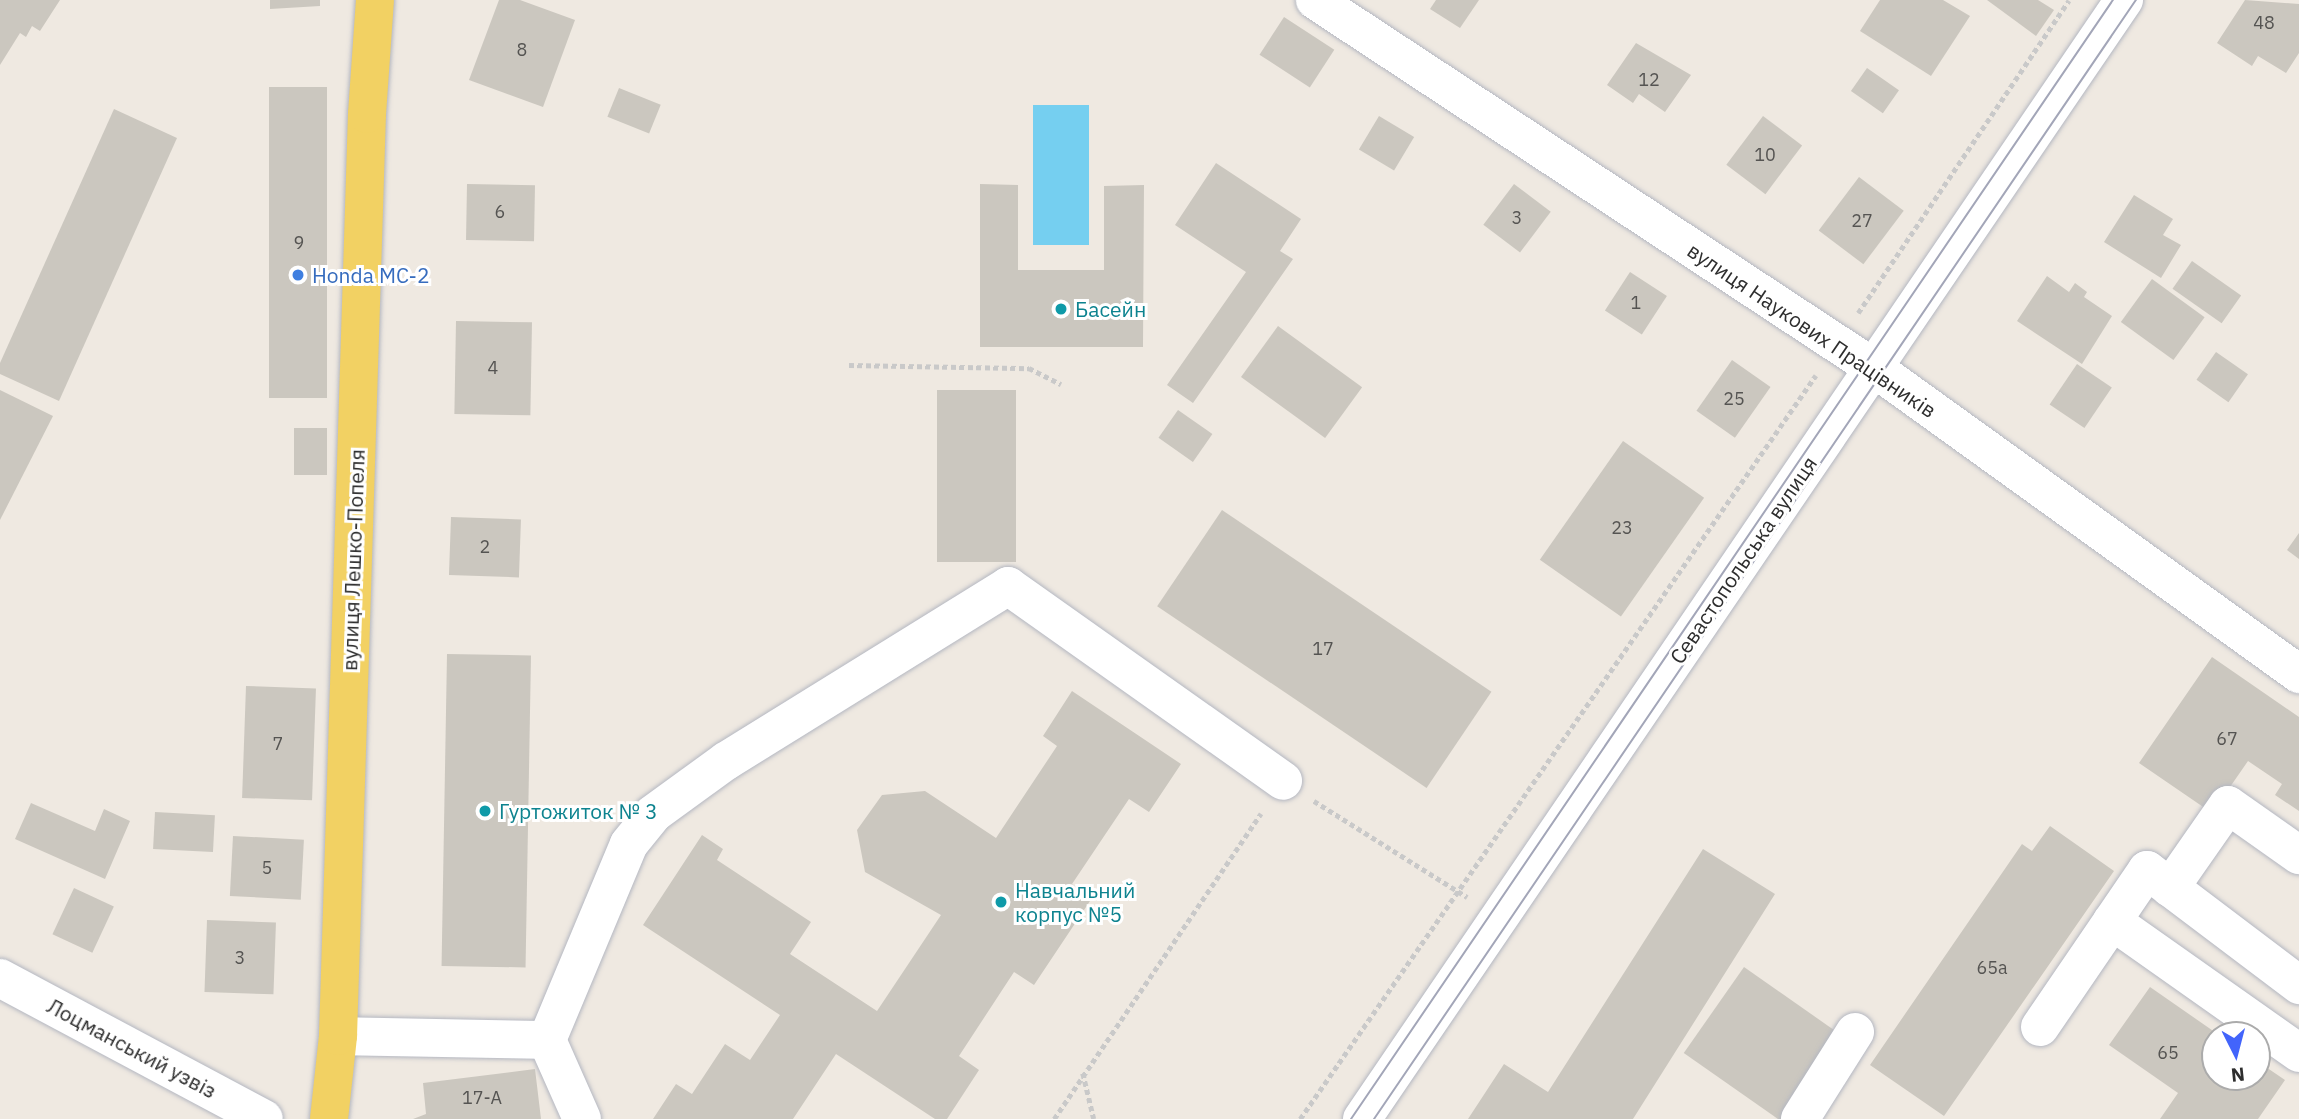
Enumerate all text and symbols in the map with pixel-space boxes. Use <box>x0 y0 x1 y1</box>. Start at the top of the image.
house number: 48 <box>2253 12 2275 34</box>
house number: 8 <box>517 39 527 61</box>
house number: 12 <box>1638 69 1660 91</box>
house number: 10 <box>1754 144 1776 166</box>
house number: 6 <box>495 201 505 223</box>
house number: 3 <box>1512 207 1522 229</box>
house number: 27 <box>1851 210 1873 232</box>
house number: 9 <box>294 232 304 254</box>
street label: вулиця Наукових Працівників <box>1683 237 1941 423</box>
place label: Honda МС-2 <box>312 262 430 288</box>
marker: Honda МС-2 <box>290 267 306 283</box>
house number: 1 <box>1631 292 1641 314</box>
place label: Басейн <box>1075 296 1146 322</box>
marker: Басейн <box>1053 301 1069 317</box>
house number: 4 <box>488 357 498 379</box>
house number: 25 <box>1723 388 1745 410</box>
street label: вулиця Лешко-Попеля <box>337 449 369 671</box>
street label: Севастопольська вулиця <box>1664 452 1822 668</box>
house number: 23 <box>1611 517 1633 539</box>
house number: 2 <box>480 536 490 558</box>
house number: 17 <box>1312 638 1334 660</box>
house number: 67 <box>2216 728 2238 750</box>
house number: 7 <box>273 733 283 755</box>
place label: Гуртожиток № 3 <box>499 798 658 824</box>
marker: Гуртожиток № 3 <box>477 803 493 819</box>
house number: 5 <box>262 857 272 879</box>
place label: Навчальний корпус №5 <box>1015 877 1135 927</box>
marker: Навчальний корпус №5 <box>993 894 1009 910</box>
house number: 3 <box>235 947 245 969</box>
house number: 65а <box>1976 957 2008 979</box>
street label: Лоцманський узвіз <box>43 993 221 1103</box>
north arrow <box>2201 1021 2271 1091</box>
house number: 65 <box>2157 1042 2179 1064</box>
text: N <box>2230 1062 2246 1088</box>
house number: 17-А <box>462 1087 502 1109</box>

